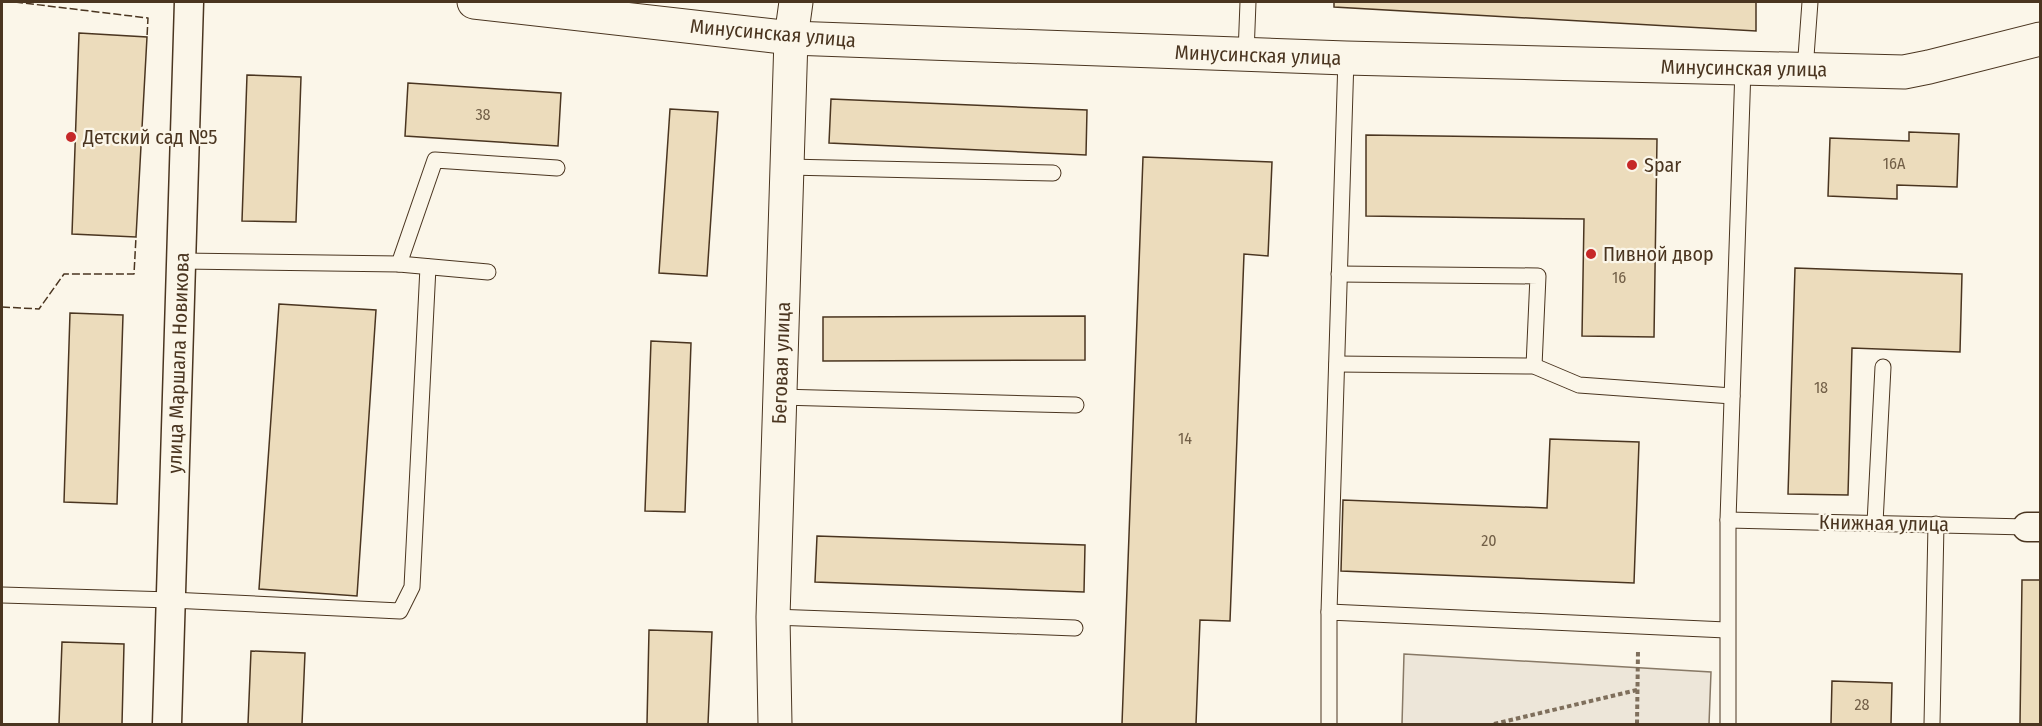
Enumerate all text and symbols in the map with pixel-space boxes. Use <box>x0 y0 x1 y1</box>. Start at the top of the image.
street label: Минусинская улица <box>689 14 857 52</box>
street label: Минусинская улица <box>1174 40 1342 70</box>
street label: Минусинская улица <box>1661 55 1827 81</box>
house number: 38 <box>475 105 491 124</box>
place label: Детский сад №5 <box>82 125 218 149</box>
marker: Детский сад №5 <box>64 130 78 144</box>
place label: Spar <box>1644 153 1681 177</box>
house number: 16А <box>1883 154 1906 173</box>
marker: Spar <box>1625 158 1639 172</box>
place label: Пивной двор <box>1603 242 1714 266</box>
marker: Пивной двор <box>1584 247 1598 261</box>
street label: улица Маршала Новикова <box>162 252 194 474</box>
house number: 16 <box>1612 268 1626 287</box>
street label: Беговая улица <box>767 301 795 425</box>
house number: 18 <box>1814 378 1828 397</box>
house number: 14 <box>1178 429 1192 448</box>
street label: Книжная улица <box>1819 510 1949 536</box>
house number: 20 <box>1481 531 1497 550</box>
house number: 28 <box>1854 695 1870 714</box>

